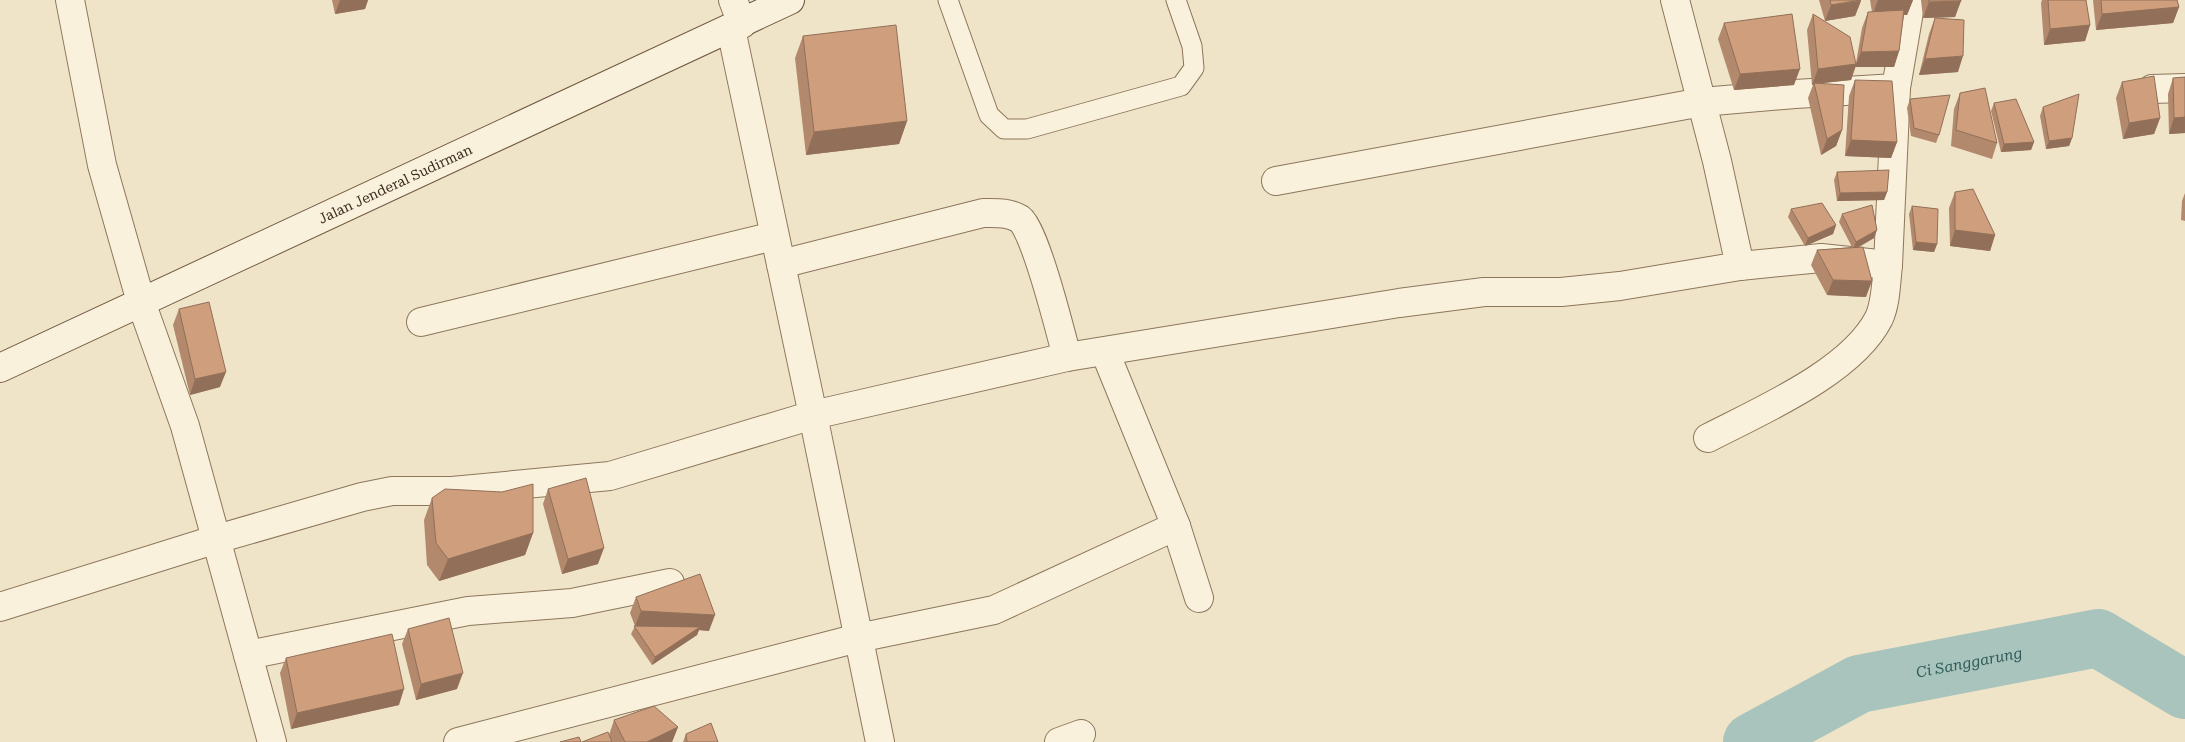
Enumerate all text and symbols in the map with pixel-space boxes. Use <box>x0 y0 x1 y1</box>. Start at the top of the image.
street label: Jalan Jenderal Sudirman <box>316 141 475 227</box>
water label: Ci Sanggarung <box>1915 644 2024 682</box>

